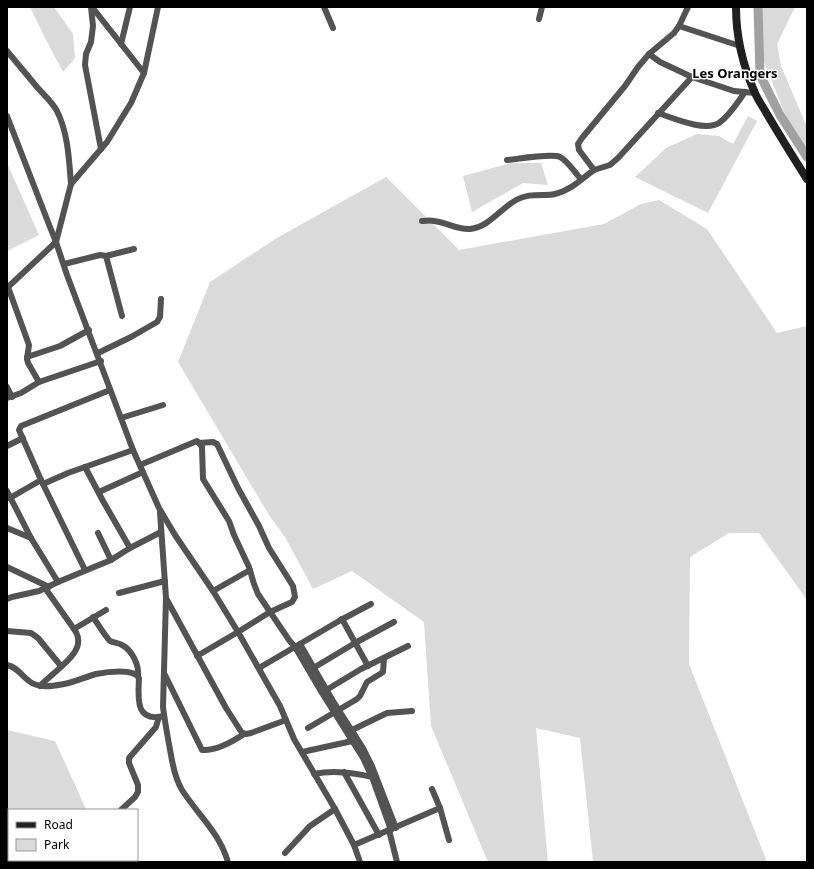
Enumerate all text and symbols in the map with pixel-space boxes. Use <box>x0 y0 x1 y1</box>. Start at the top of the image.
district label: Les Orangers <box>692 64 778 82</box>
legend <box>8 809 138 861</box>
text: Road <box>44 816 73 833</box>
text: Park <box>44 836 70 853</box>

